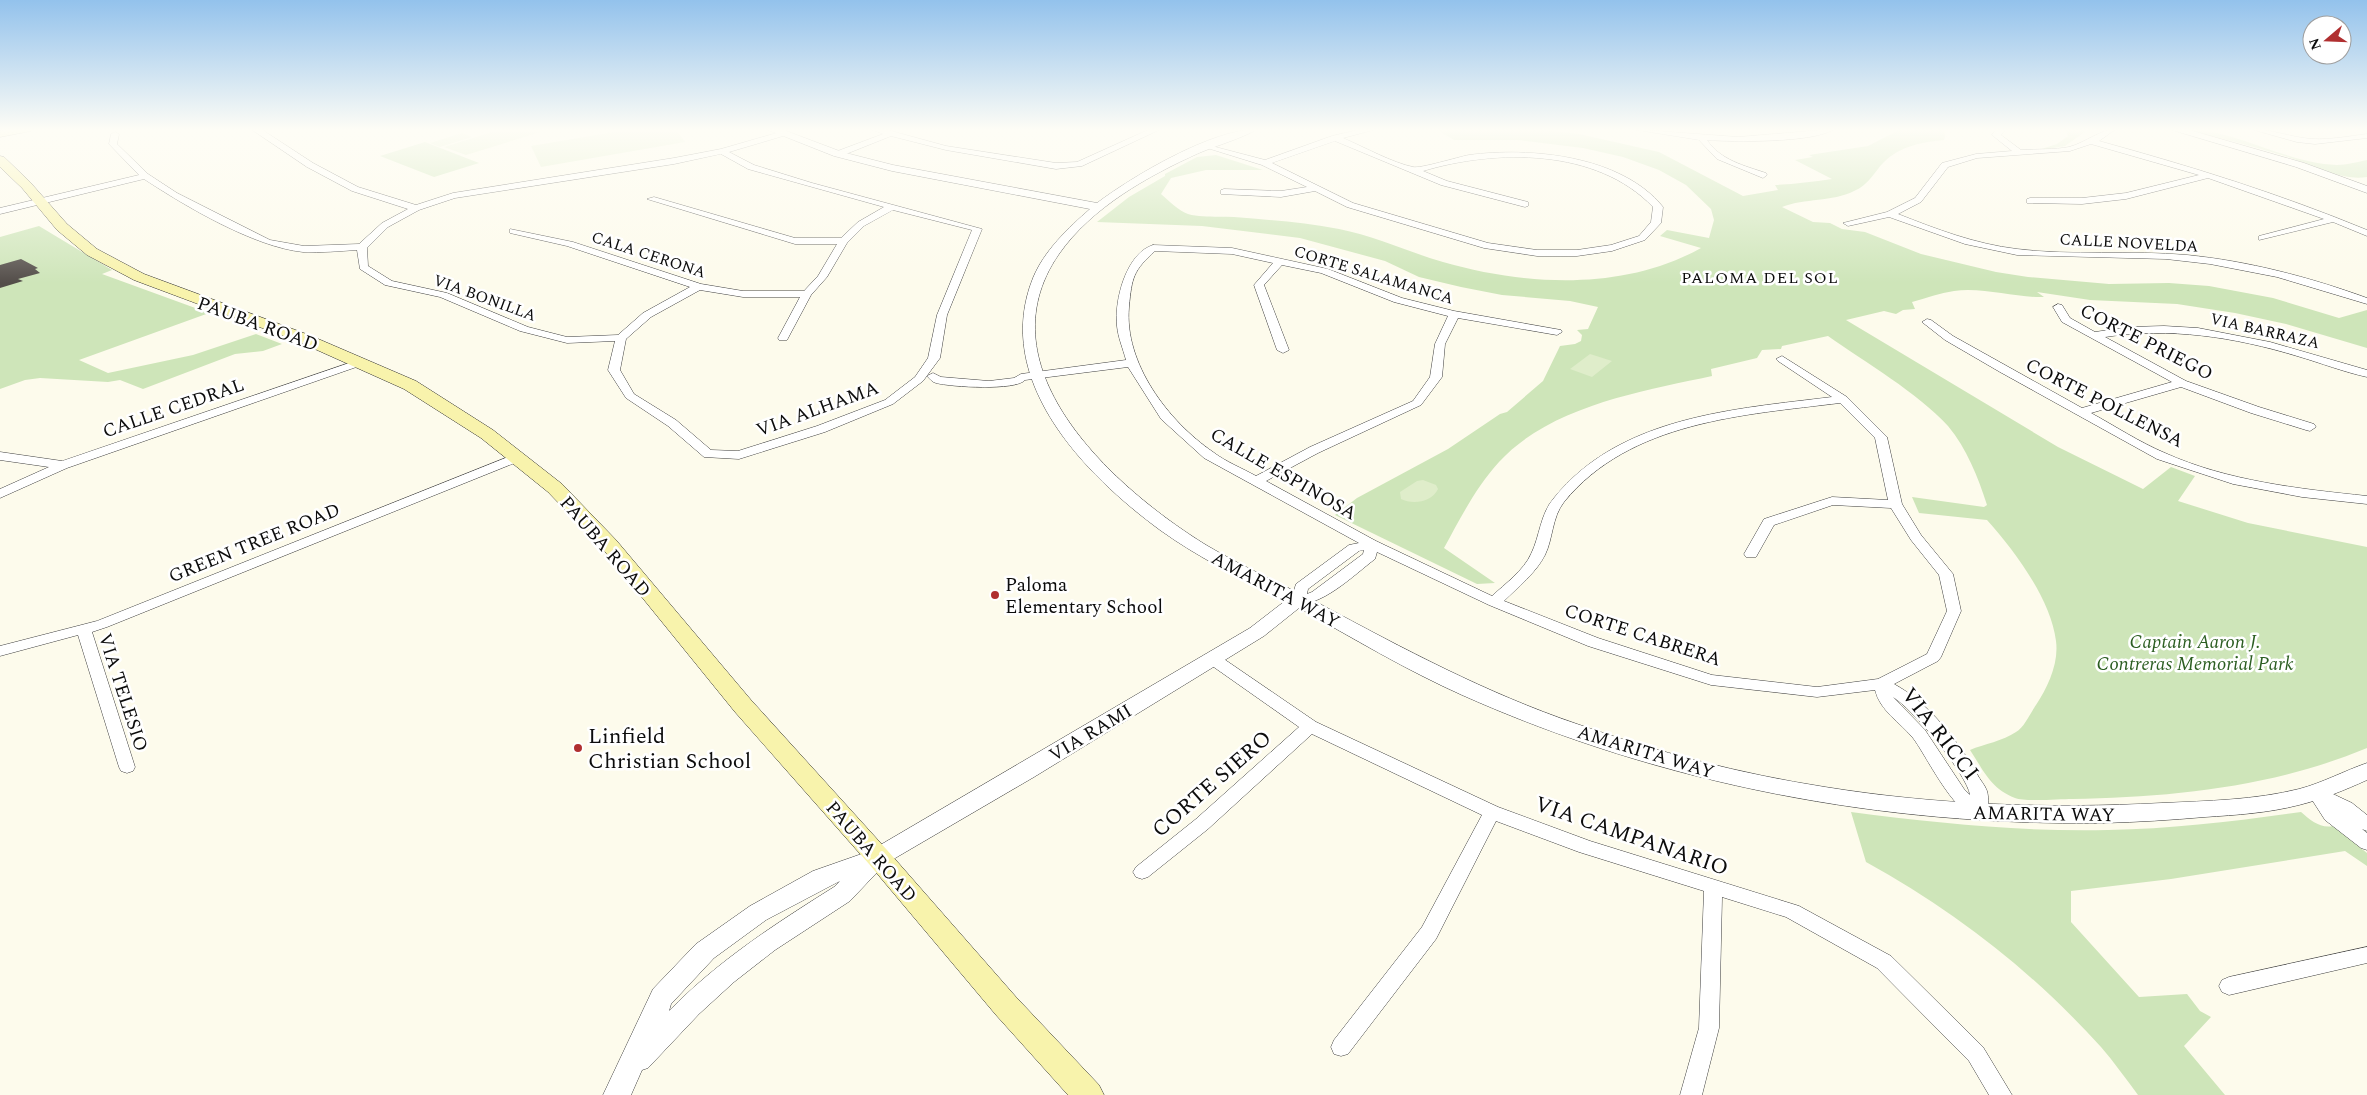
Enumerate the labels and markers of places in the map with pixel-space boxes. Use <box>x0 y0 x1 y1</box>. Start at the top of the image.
place label: Paloma Elementary School <box>1005 571 1163 622</box>
marker: Paloma Elementary School <box>989 589 1001 601</box>
place label: Linfield Christian School <box>588 720 751 778</box>
marker: Linfield Christian School <box>572 742 584 754</box>

